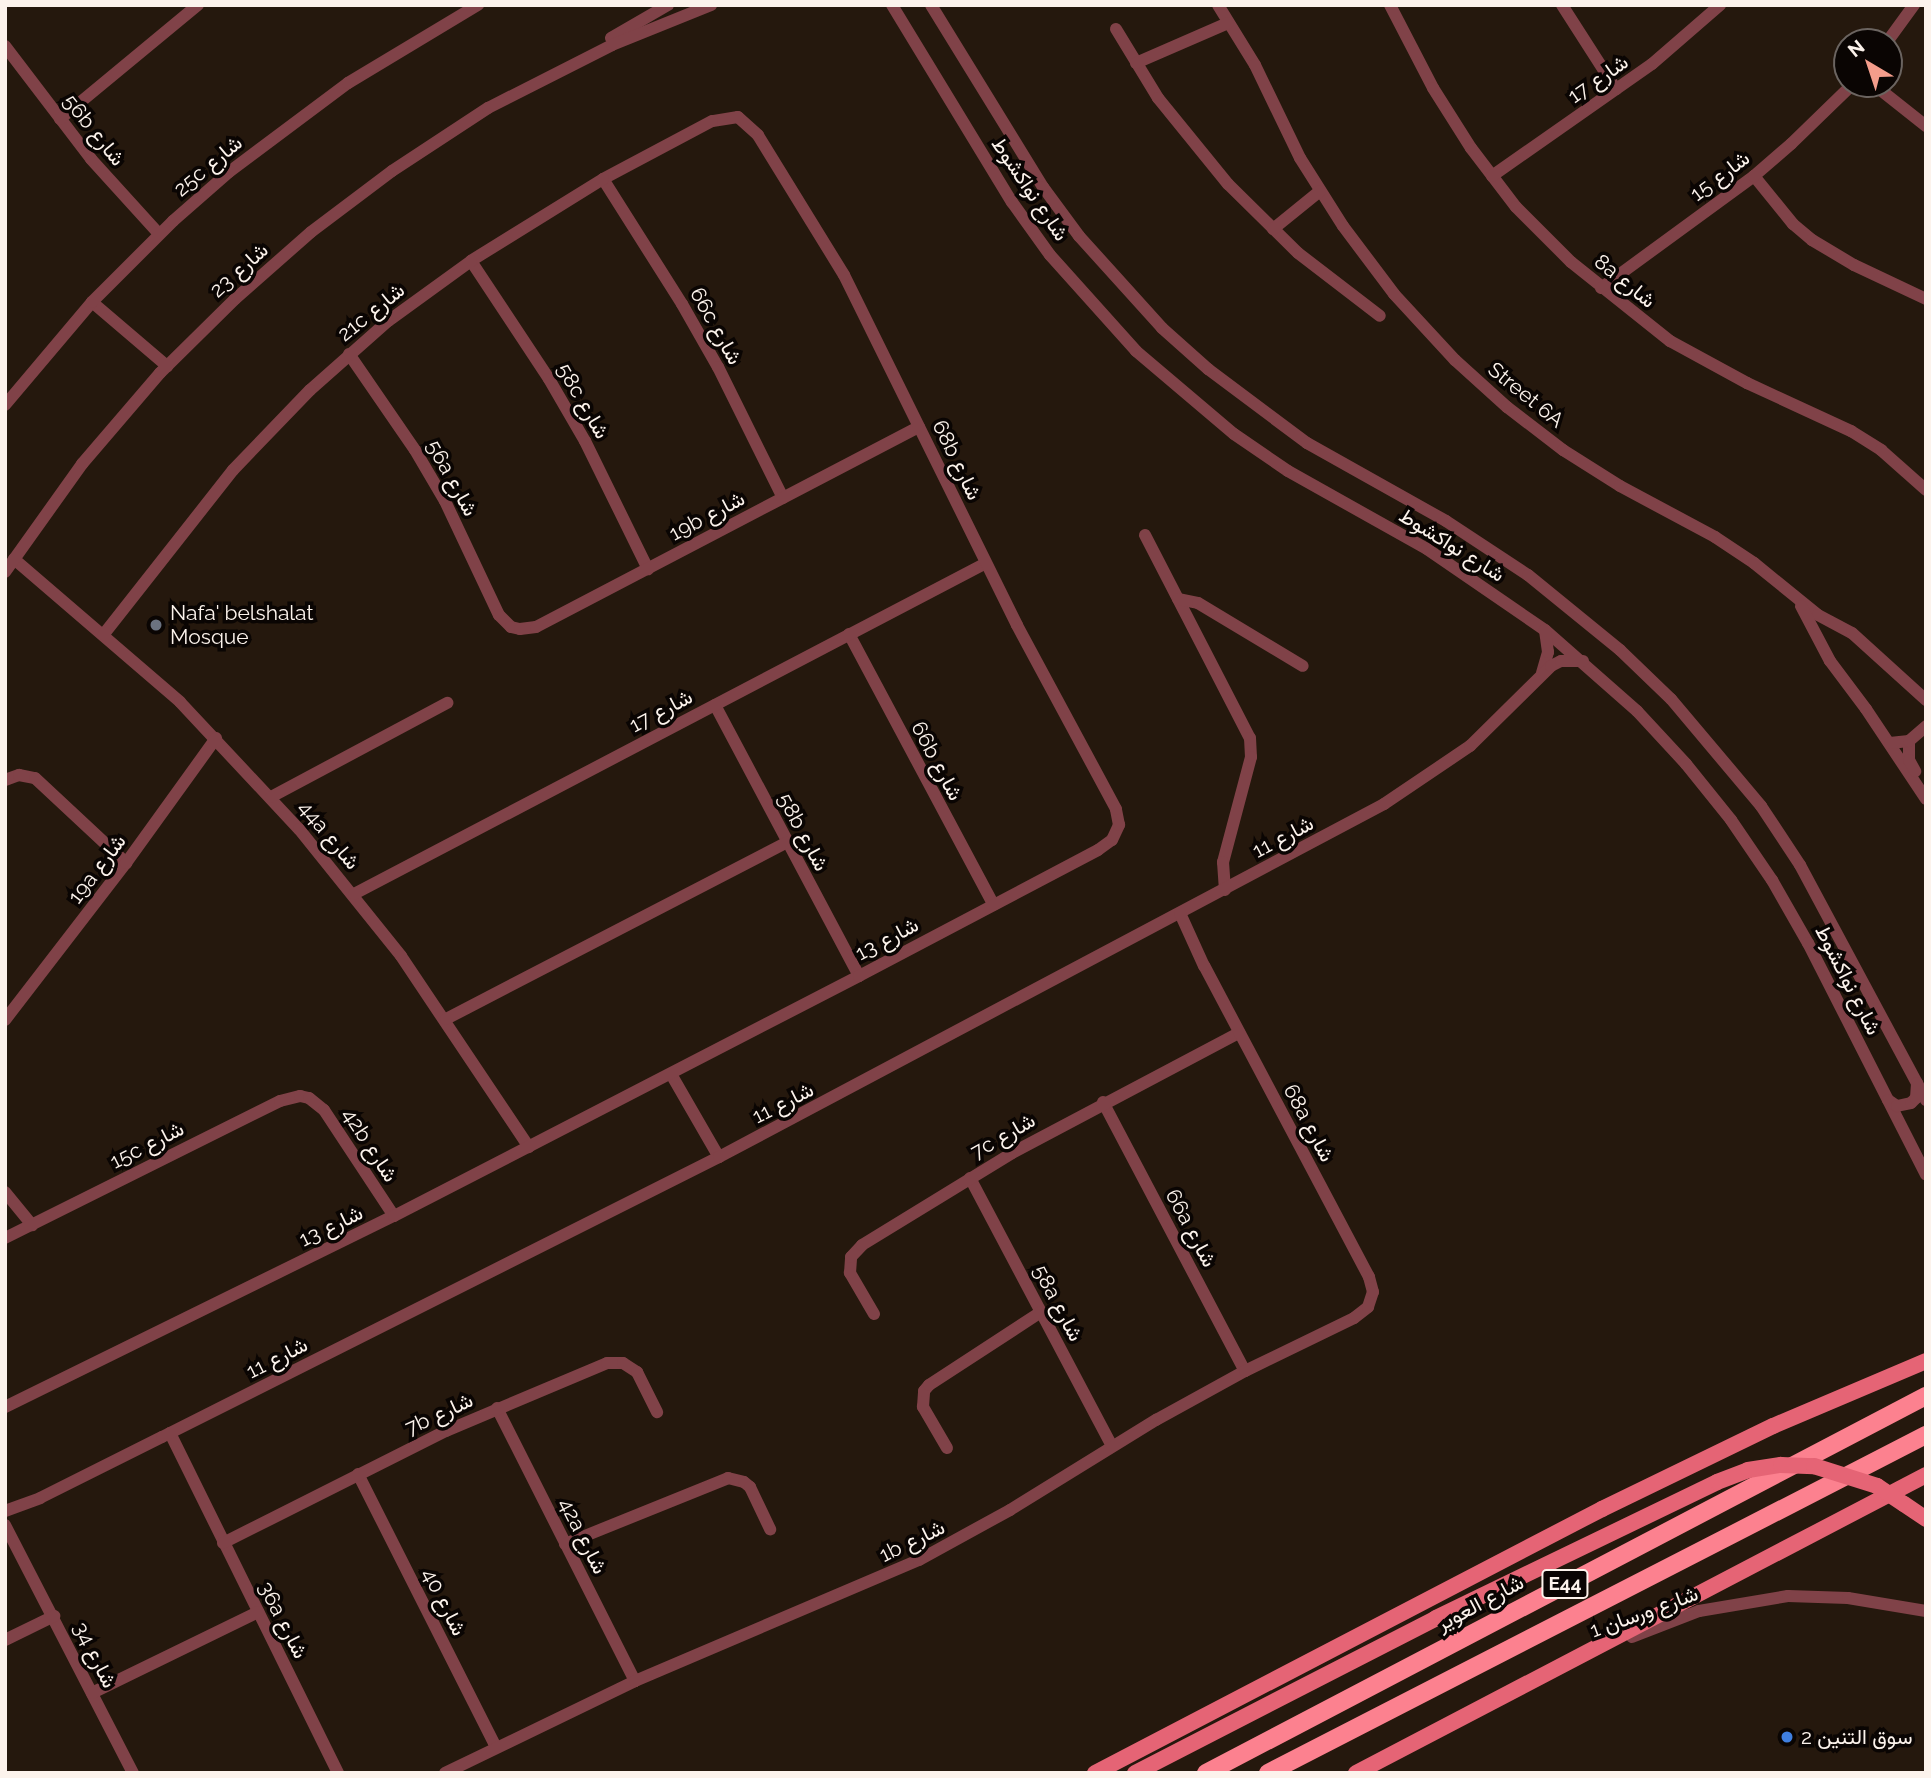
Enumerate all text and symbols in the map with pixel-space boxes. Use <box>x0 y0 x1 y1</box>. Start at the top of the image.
north arrow <box>1833 28 1903 98</box>
text: N <box>1843 35 1869 61</box>
street label: شارع 17 <box>1563 49 1633 109</box>
street label: 56b شارع <box>58 89 130 171</box>
street label: 25c شارع <box>169 130 247 202</box>
street label: شارع نواكشوط <box>986 132 1074 246</box>
street label: شارع 15 <box>1685 145 1755 207</box>
street label: شارع 23 <box>205 237 273 303</box>
street label: 8a شارع <box>1589 249 1661 313</box>
street label: 21c شارع <box>332 277 410 347</box>
street label: 66c شارع <box>685 283 747 369</box>
street label: Street 6A <box>1483 357 1569 433</box>
street label: 58c شارع <box>551 359 615 443</box>
street label: 68b شارع <box>927 416 987 504</box>
street label: 56a شارع <box>421 436 483 520</box>
street label: 19b شارع <box>665 486 749 546</box>
street label: شارع نواكشوط <box>1395 503 1509 587</box>
place label: Nafa' belshalat Mosque <box>170 600 314 650</box>
marker: Nafa' belshalat Mosque <box>148 617 164 633</box>
street label: شارع 17 <box>625 684 697 738</box>
street label: 66b شارع <box>906 717 968 805</box>
street label: 58b شارع <box>772 789 834 875</box>
street label: 44a شارع <box>293 796 365 874</box>
street label: شارع 11 <box>1248 810 1318 864</box>
street label: 19a شارع <box>63 829 131 909</box>
street label: شارع 13 <box>851 912 923 966</box>
street label: شارع نواكشوط <box>1810 921 1886 1039</box>
street label: شارع 11 <box>748 1077 818 1129</box>
street label: 68a شارع <box>1278 1080 1340 1166</box>
street label: 42b شارع <box>337 1103 403 1187</box>
street label: 7c شارع <box>966 1107 1040 1165</box>
street label: 15c شارع <box>106 1116 188 1174</box>
street label: 66a شارع <box>1160 1185 1222 1271</box>
street label: شارع 13 <box>295 1200 367 1252</box>
street label: 58a شارع <box>1027 1260 1089 1346</box>
street label: شارع 11 <box>242 1332 312 1384</box>
street label: 7b شارع <box>401 1387 477 1441</box>
street label: 42a شارع <box>553 1494 613 1578</box>
street label: 1b شارع <box>875 1514 949 1568</box>
street label: شارع 40 <box>416 1564 472 1640</box>
road number: E44 <box>1540 1568 1590 1600</box>
street label: شارع العوير <box>1432 1570 1528 1636</box>
street label: 36a شارع <box>253 1577 313 1663</box>
street label: شارع ورسان 1 <box>1587 1581 1701 1643</box>
street label: شارع 34 <box>68 1618 122 1692</box>
place label: سوق التنين 2 <box>1801 1724 1913 1750</box>
marker: سوق التنين 2 <box>1779 1729 1795 1745</box>

